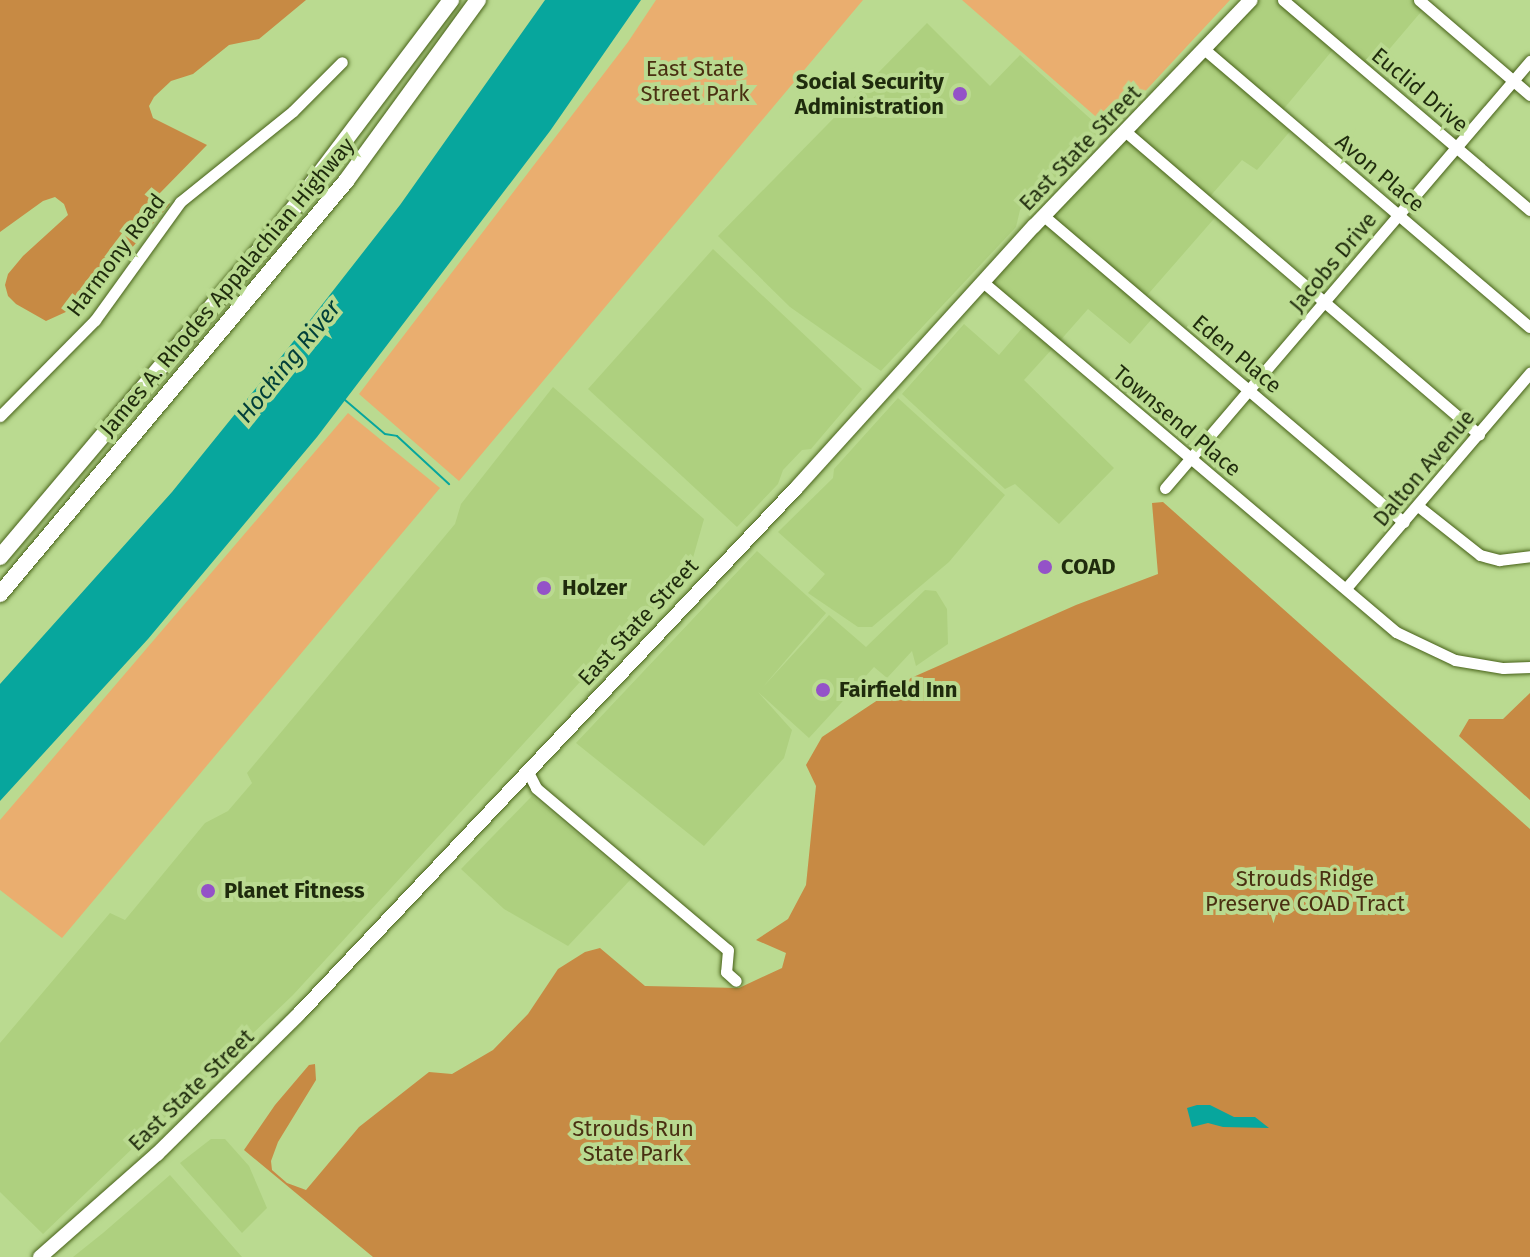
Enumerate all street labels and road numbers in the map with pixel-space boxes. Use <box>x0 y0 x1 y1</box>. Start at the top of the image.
street label: Euclid Drive <box>1366 42 1474 138</box>
street label: East State Street <box>1013 80 1147 216</box>
street label: Avon Place <box>1330 128 1430 218</box>
street label: James A. Rhodes Appalachian Highway <box>94 132 360 442</box>
street label: Harmony Road <box>61 188 171 322</box>
street label: Jacobs Drive <box>1284 207 1382 317</box>
street label: Eden Place <box>1187 309 1287 399</box>
street label: Townsend Place <box>1108 360 1246 482</box>
street label: Dalton Avenue <box>1367 404 1481 532</box>
street label: East State Street <box>572 553 704 691</box>
street label: East State Street <box>123 1023 259 1157</box>

